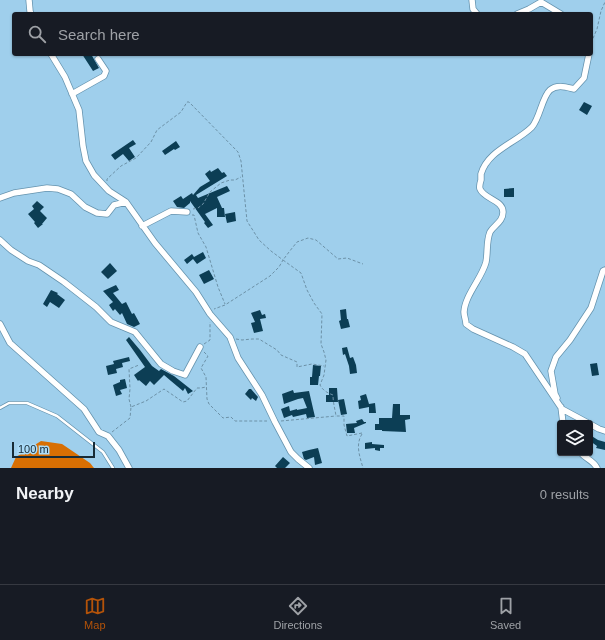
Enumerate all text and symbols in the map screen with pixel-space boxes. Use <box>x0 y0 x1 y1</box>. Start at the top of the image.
search box <box>12 12 593 56</box>
icon: search <box>26 23 48 45</box>
text: Search here <box>58 26 140 43</box>
map controls <box>557 420 593 456</box>
button: layers <box>557 420 593 456</box>
scale bar <box>12 440 95 459</box>
text: 100 m <box>18 443 49 455</box>
text: Nearby <box>16 484 74 503</box>
text: 0 results <box>540 487 589 502</box>
tab: Map <box>84 595 106 631</box>
tab: Directions <box>273 595 322 631</box>
tab: Saved <box>490 595 521 631</box>

